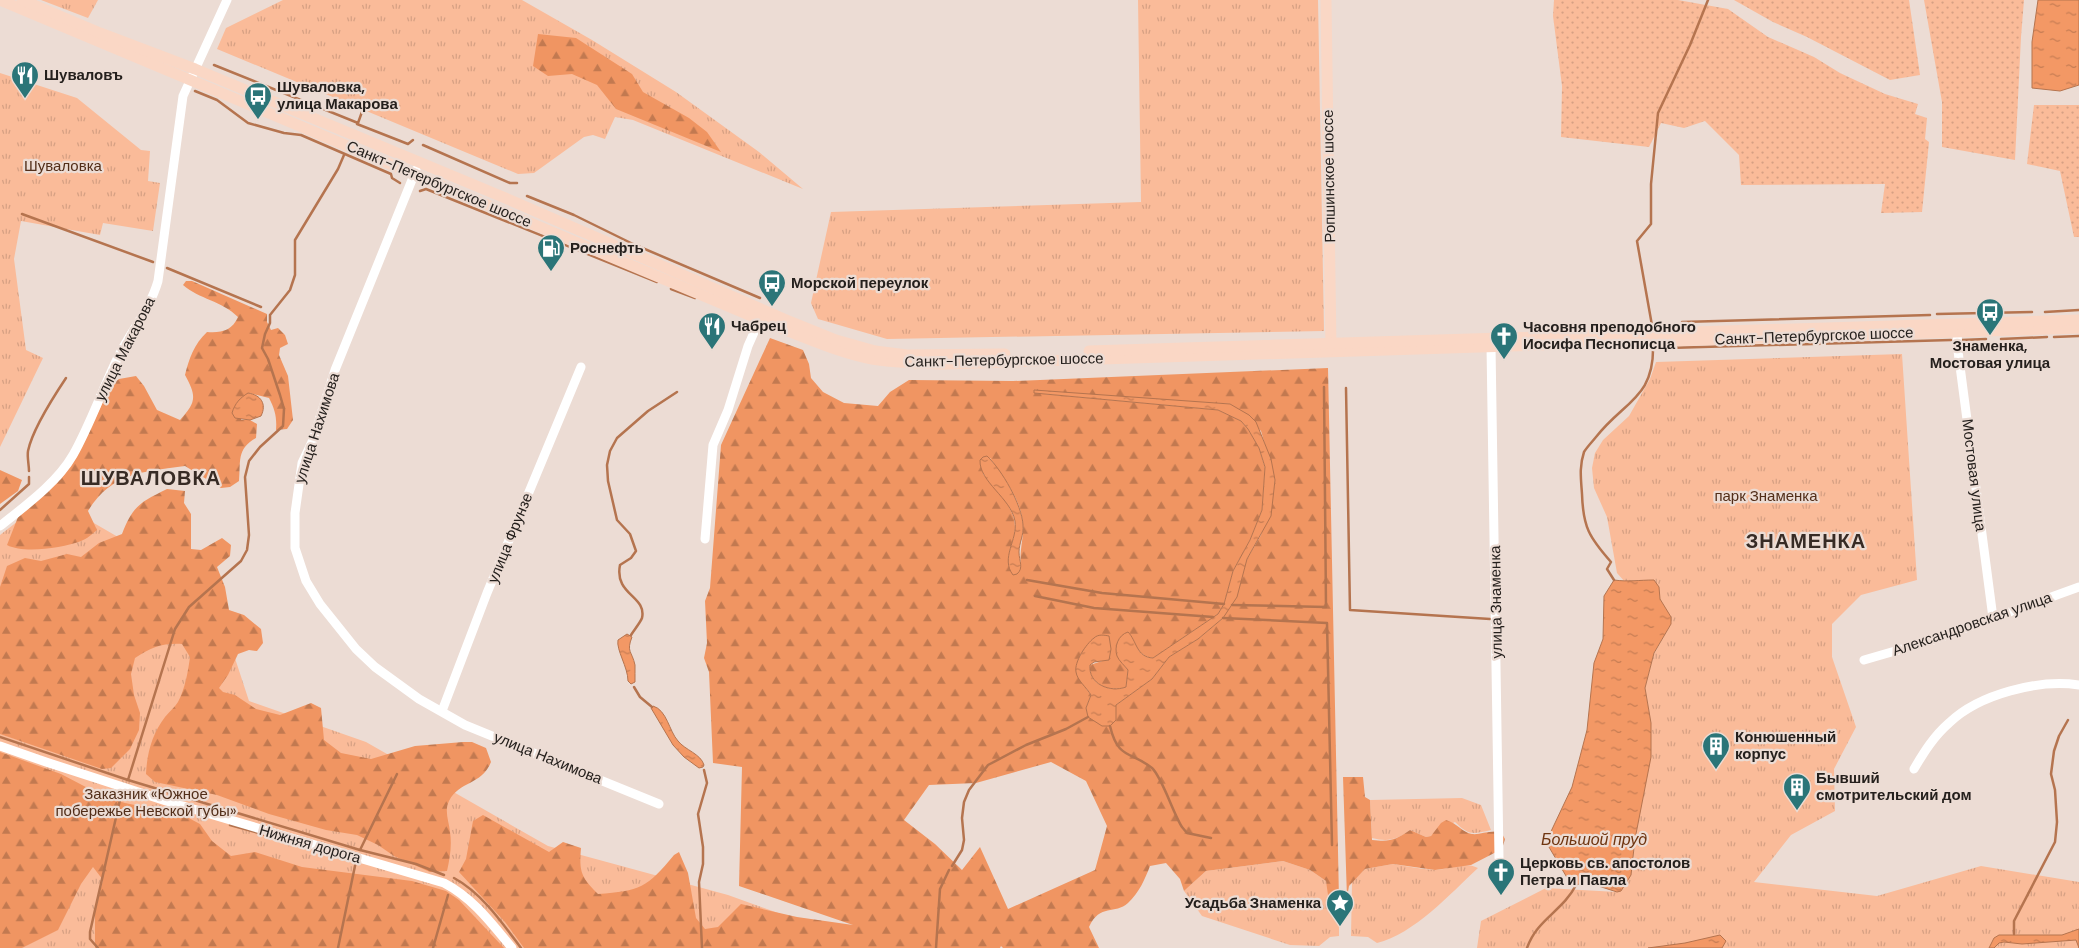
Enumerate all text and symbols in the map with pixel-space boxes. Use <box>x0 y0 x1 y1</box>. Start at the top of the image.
restaurant icon: Шуваловъ <box>10 60 40 99</box>
place label: Шуваловъ <box>44 65 123 85</box>
place label: Шуваловка, улица Макарова <box>277 77 398 114</box>
bus stop icon: Шуваловка, улица Макарова <box>243 81 273 120</box>
street label: Ропшинское шоссе <box>1318 109 1340 243</box>
street label: Санкт-Петербургское шоссе <box>343 136 535 232</box>
park label: Шуваловка <box>24 156 103 176</box>
fuel station icon: Роснефть <box>536 233 566 272</box>
place label: Роснефть <box>570 238 644 258</box>
bus stop icon: Морской переулок <box>757 268 787 307</box>
place label: Морской переулок <box>791 273 929 293</box>
street label: улица Макарова <box>90 293 160 404</box>
bus stop icon: Знаменка, Мостовая улица <box>1975 297 2005 336</box>
restaurant icon: Чабрец <box>697 311 727 350</box>
place label: Чабрец <box>731 316 787 336</box>
place label: Часовня преподобного Иосифа Песнописца <box>1523 317 1696 354</box>
church icon: Часовня преподобного Иосифа Песнописца <box>1489 321 1519 360</box>
street label: Санкт-Петербургское шоссе <box>1714 323 1914 349</box>
place label: Знаменка, Мостовая улица <box>1930 336 2051 373</box>
street label: Санкт-Петербургское шоссе <box>904 348 1104 372</box>
street label: улица Нахимова <box>290 370 344 486</box>
street label: Мостовая улица <box>1957 418 1991 533</box>
district label: ШУВАЛОВКА <box>81 465 221 491</box>
park label: парк Знаменка <box>1714 486 1818 506</box>
street label: улица Фрунзе <box>483 490 537 586</box>
district label: ЗНАМЕНКА <box>1746 528 1866 554</box>
street label: улица Знаменка <box>1485 545 1507 659</box>
street label: Александровская улица <box>1890 587 2055 661</box>
street label: улица Нахимова <box>491 727 606 789</box>
place label: Конюшенный корпус <box>1735 727 1836 764</box>
building icon: Конюшенный корпус <box>1701 731 1731 770</box>
place label: Бывший смотрительский дом <box>1816 768 1972 805</box>
building icon: Бывший смотрительский дом <box>1782 772 1812 811</box>
park label: Заказник «Южное побережье Невской губы» <box>55 784 237 821</box>
street label: Нижняя дорога <box>257 820 364 868</box>
water label: Большой пруд <box>1541 829 1647 850</box>
place label: Церковь св. апостолов Петра и Павла <box>1520 853 1690 890</box>
church icon: Церковь св. апостолов Петра и Павла <box>1486 857 1516 896</box>
place icon: Усадьба Знаменка <box>1325 888 1355 927</box>
place label: Усадьба Знаменка <box>1185 893 1322 913</box>

